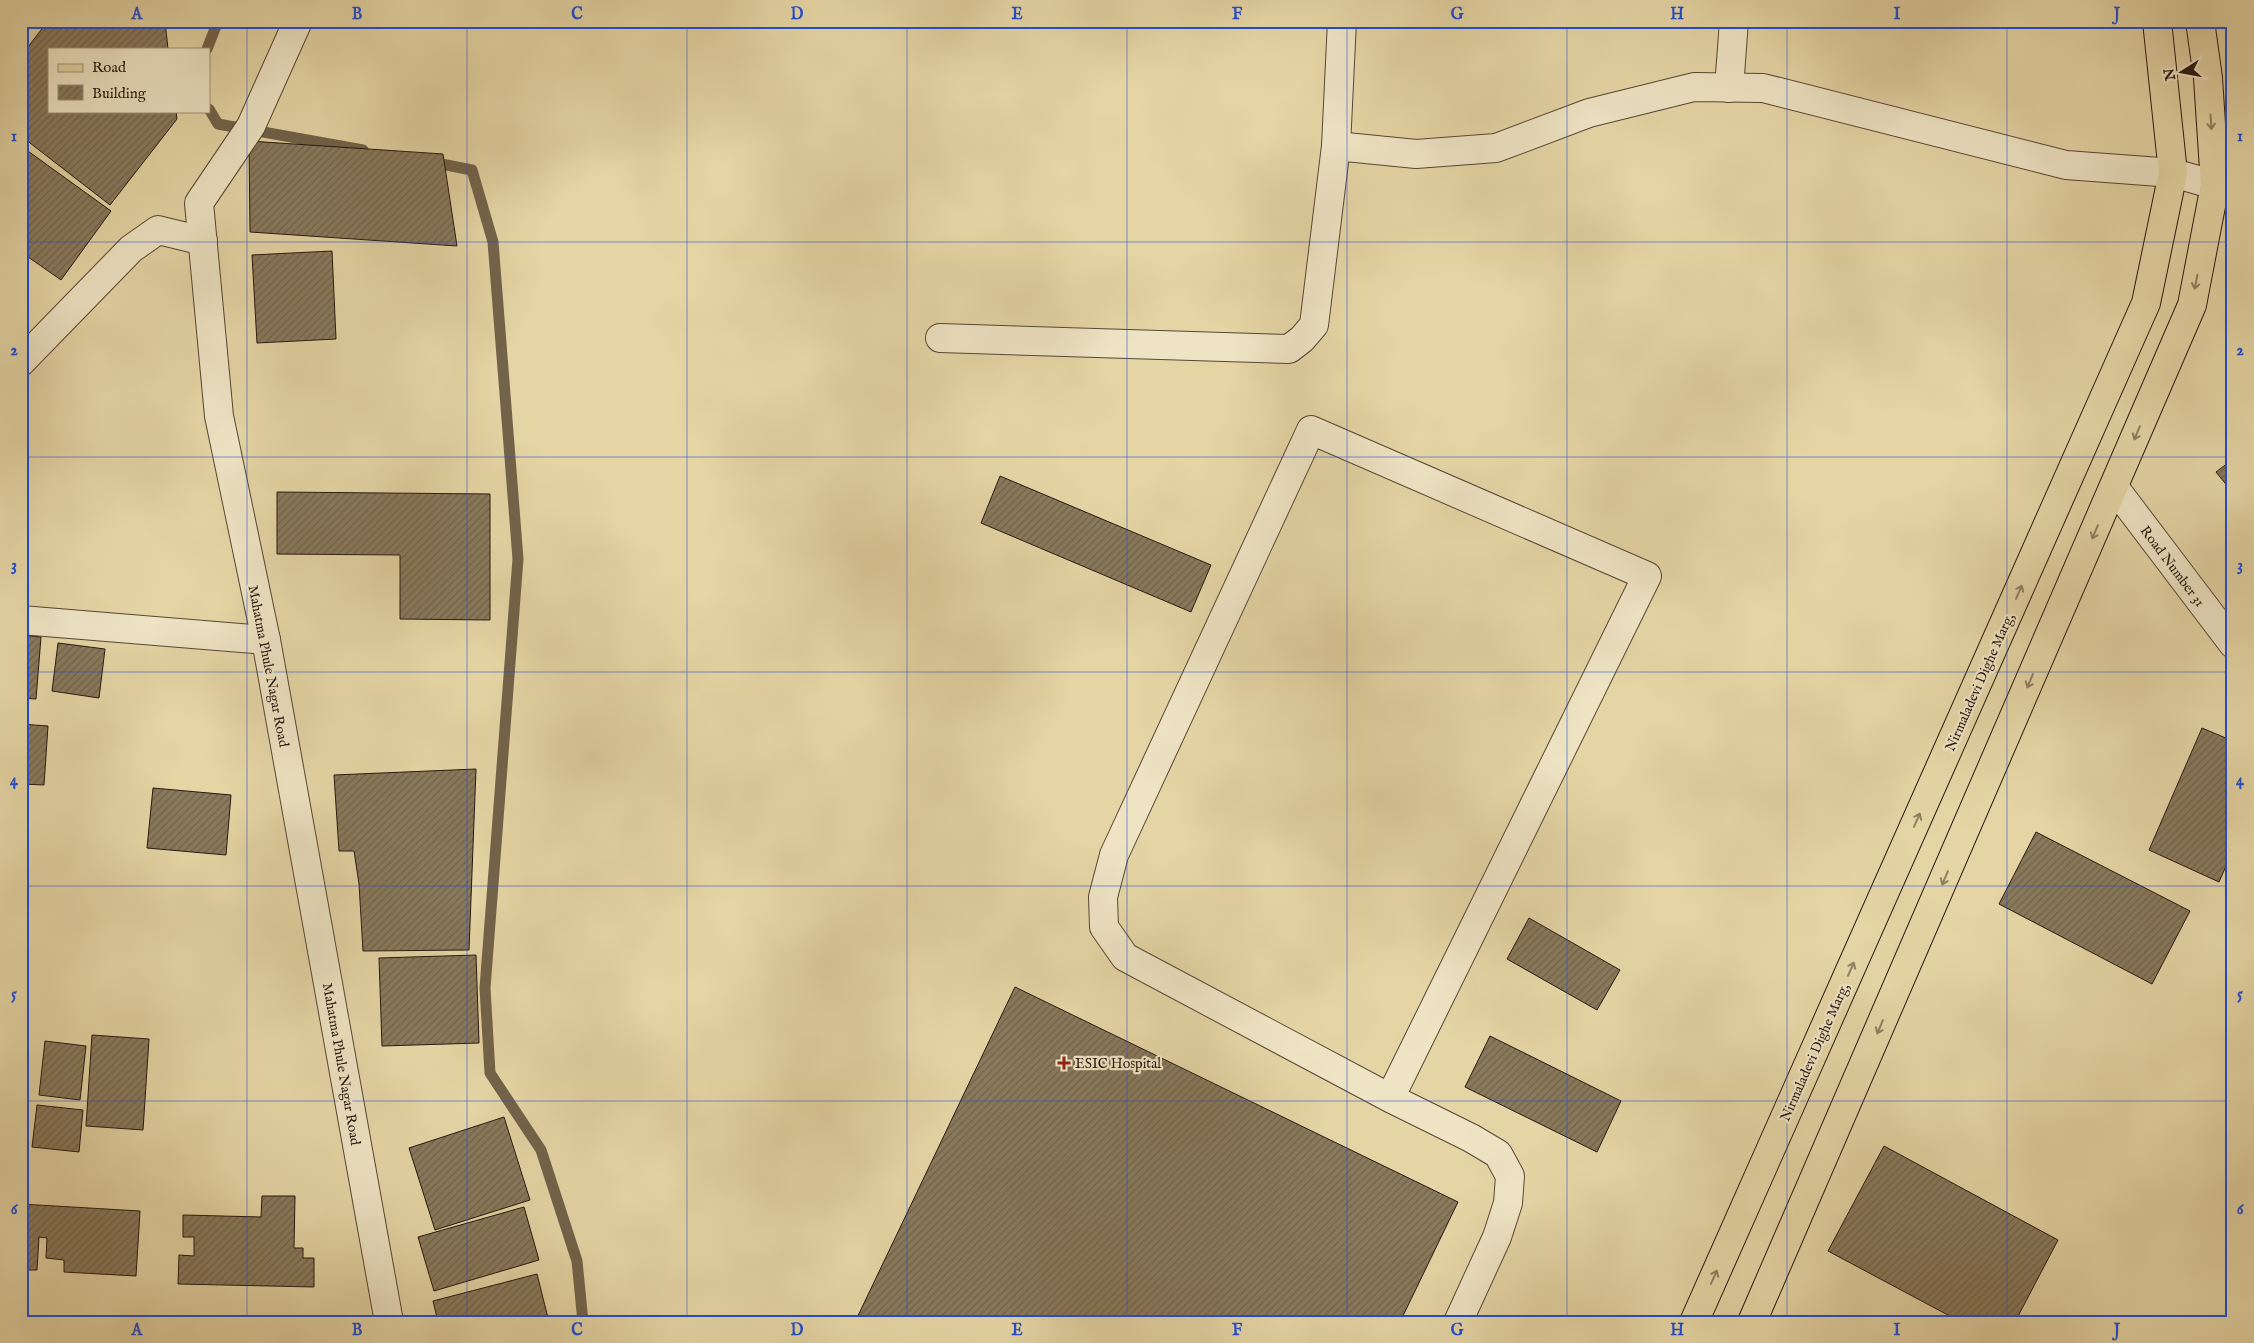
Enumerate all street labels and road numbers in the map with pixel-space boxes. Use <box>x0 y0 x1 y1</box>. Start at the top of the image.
street label: Road Number 31 <box>2136 522 2209 611</box>
street label: Mahatma Phule Nagar Road <box>243 584 293 749</box>
street label: Nirmaladevi Dighe Marg, <box>1941 610 2019 754</box>
street label: Nirmaladevi Dighe Marg, <box>1776 980 1854 1124</box>
street label: Mahatma Phule Nagar Road <box>318 982 364 1147</box>

